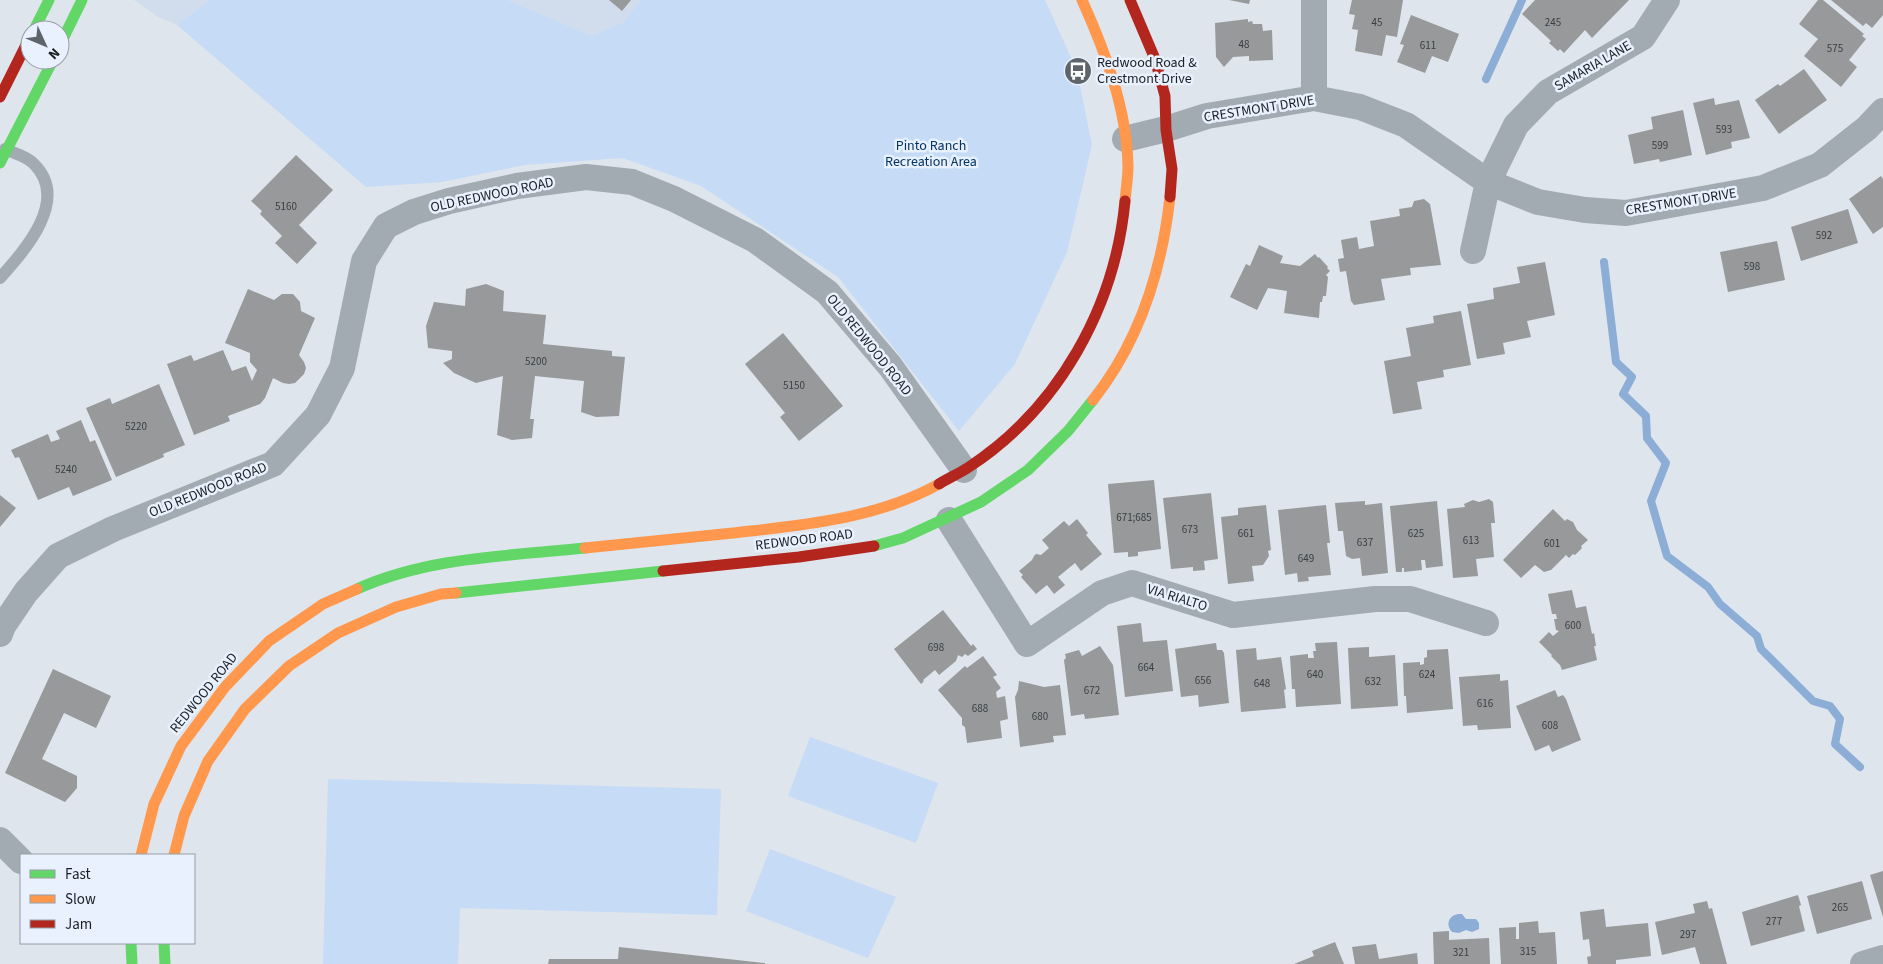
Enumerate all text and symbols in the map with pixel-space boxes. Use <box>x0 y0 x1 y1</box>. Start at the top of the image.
house number: 45 <box>1372 15 1382 30</box>
house number: 245 <box>1545 15 1561 30</box>
north arrow <box>20 20 70 70</box>
street label: SAMARIA LANE <box>1551 36 1635 96</box>
house number: 48 <box>1239 37 1250 52</box>
house number: 611 <box>1420 38 1436 53</box>
house number: 575 <box>1827 41 1843 56</box>
text: N <box>43 43 64 64</box>
place label: Redwood Road & Crestmont Drive <box>1097 53 1197 89</box>
bus stop icon: Redwood Road & Crestmont Drive <box>1063 56 1093 86</box>
street label: CRESTMONT DRIVE <box>1202 90 1316 128</box>
house number: 593 <box>1716 122 1732 137</box>
park label: Pinto Ranch Recreation Area <box>885 136 977 172</box>
house number: 599 <box>1652 138 1668 153</box>
street label: OLD REDWOOD ROAD <box>428 172 556 218</box>
street label: CRESTMONT DRIVE <box>1624 183 1738 221</box>
house number: 5160 <box>275 199 297 214</box>
house number: 592 <box>1816 228 1832 243</box>
house number: 598 <box>1744 259 1761 274</box>
street label: OLD REDWOOD ROAD <box>822 290 916 400</box>
house number: 5200 <box>525 354 547 369</box>
house number: 5150 <box>783 378 805 393</box>
house number: 5220 <box>125 419 147 434</box>
street label: OLD REDWOOD ROAD <box>146 457 270 523</box>
house number: 5240 <box>55 462 77 477</box>
house number: 671;685 <box>1116 510 1152 525</box>
house number: 673 <box>1182 522 1198 537</box>
street label: REDWOOD ROAD <box>754 524 854 556</box>
house number: 661 <box>1238 526 1254 541</box>
house number: 625 <box>1408 526 1424 541</box>
house number: 613 <box>1463 533 1479 548</box>
house number: 637 <box>1357 535 1373 550</box>
house number: 601 <box>1544 536 1560 551</box>
house number: 649 <box>1298 551 1314 566</box>
street label: VIA RIALTO <box>1144 579 1210 617</box>
house number: 600 <box>1565 618 1581 633</box>
house number: 698 <box>928 640 945 655</box>
street label: REDWOOD ROAD <box>165 649 243 737</box>
house number: 664 <box>1138 660 1155 675</box>
house number: 640 <box>1307 667 1323 682</box>
house number: 624 <box>1419 667 1436 682</box>
house number: 656 <box>1195 673 1212 688</box>
house number: 632 <box>1365 674 1381 689</box>
house number: 648 <box>1254 676 1271 691</box>
house number: 672 <box>1084 683 1100 698</box>
house number: 616 <box>1477 696 1494 711</box>
house number: 688 <box>972 701 989 716</box>
house number: 680 <box>1032 709 1048 724</box>
house number: 608 <box>1542 718 1559 733</box>
legend <box>20 854 195 944</box>
text: Fast <box>65 864 91 885</box>
text: Slow <box>65 889 96 910</box>
house number: 265 <box>1832 900 1848 915</box>
text: Jam <box>65 914 92 935</box>
house number: 277 <box>1766 914 1782 929</box>
house number: 297 <box>1680 927 1696 942</box>
house number: 315 <box>1520 944 1536 959</box>
house number: 321 <box>1453 945 1469 960</box>

